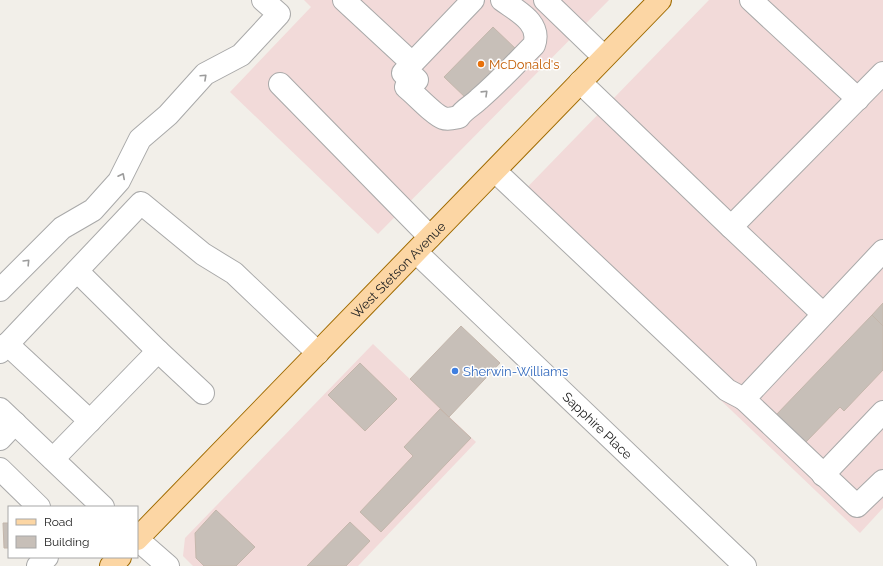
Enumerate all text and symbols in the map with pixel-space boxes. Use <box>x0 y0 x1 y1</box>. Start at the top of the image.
place label: McDonald's <box>489 57 559 72</box>
marker: McDonald's <box>476 59 486 69</box>
one-way arrow <box>199 74 206 81</box>
one-way arrow <box>480 90 488 98</box>
one-way arrow <box>117 173 125 180</box>
street label: West Stetson Avenue <box>348 219 449 322</box>
one-way arrow <box>22 259 30 267</box>
place label: Sherwin-Williams <box>463 364 568 379</box>
marker: Sherwin-Williams <box>450 366 460 376</box>
street label: Sapphire Place <box>559 389 635 462</box>
legend <box>8 506 138 558</box>
text: Road <box>44 515 73 529</box>
text: Building <box>44 535 90 549</box>

